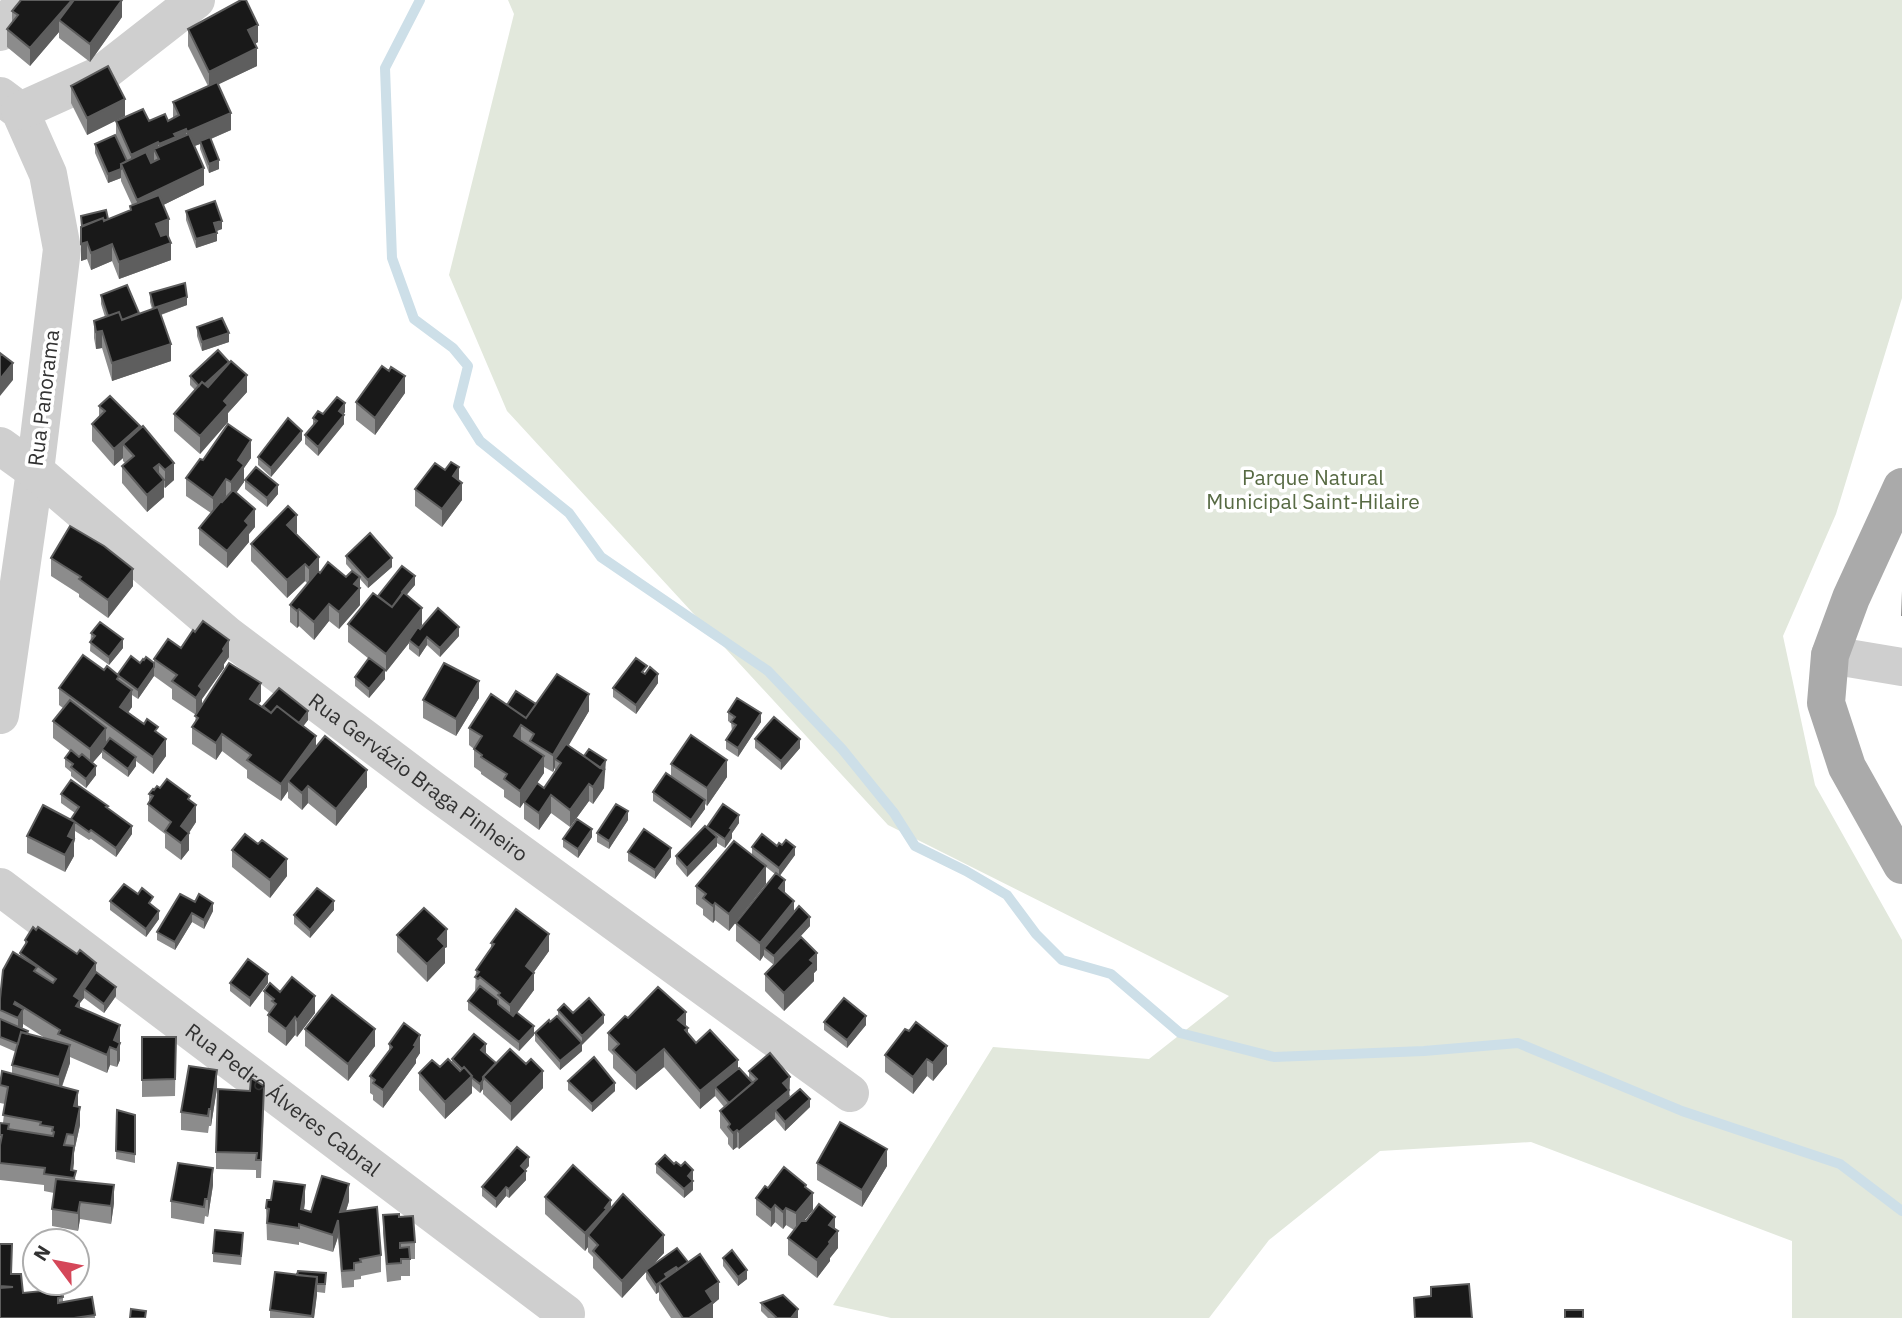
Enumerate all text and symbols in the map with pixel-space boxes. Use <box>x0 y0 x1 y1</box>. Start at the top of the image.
street label: Rua Panorama <box>21 328 65 468</box>
park label: Parque Natural Municipal Saint-Hilaire <box>1206 463 1420 515</box>
street label: Rua Gervázio Braga Pinheiro <box>303 686 534 868</box>
street label: Rua Pedro Álveres Cabral <box>180 1017 387 1182</box>
north arrow <box>21 1227 91 1297</box>
text: N <box>28 1241 55 1265</box>

